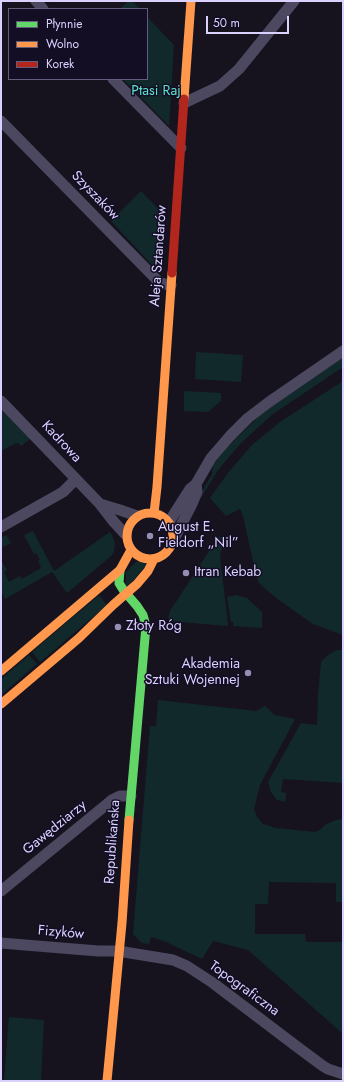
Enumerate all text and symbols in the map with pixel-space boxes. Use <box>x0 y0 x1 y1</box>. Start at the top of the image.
legend <box>8 8 148 80</box>
scale bar <box>208 8 291 34</box>
text: 50 m <box>213 14 240 32</box>
text: Płynnie <box>46 15 83 33</box>
text: Wolno <box>46 35 79 53</box>
text: Korek <box>46 55 74 73</box>
park label: Ptasi Raj <box>131 84 181 100</box>
street label: Szyszaków <box>67 168 123 224</box>
street label: Aleja Sztandarów <box>147 205 171 307</box>
street label: Kadrowa <box>37 418 85 466</box>
place label: August E. Fieldorf „Nil” <box>158 520 239 552</box>
marker: August E. Fieldorf „Nil” <box>145 531 155 541</box>
place label: Itran Kebab <box>194 565 261 581</box>
marker: Itran Kebab <box>181 568 191 578</box>
place label: Złoty Róg <box>126 619 182 635</box>
marker: Złoty Róg <box>113 622 123 632</box>
place label: Akademia Sztuki Wojennej <box>145 657 240 690</box>
marker: Akademia Sztuki Wojennej <box>243 668 253 678</box>
street label: Gawędziarzy <box>20 797 90 859</box>
street label: Republikańska <box>102 800 124 884</box>
street label: Fizyków <box>37 923 85 943</box>
street label: Topograficzna <box>206 958 282 1020</box>

